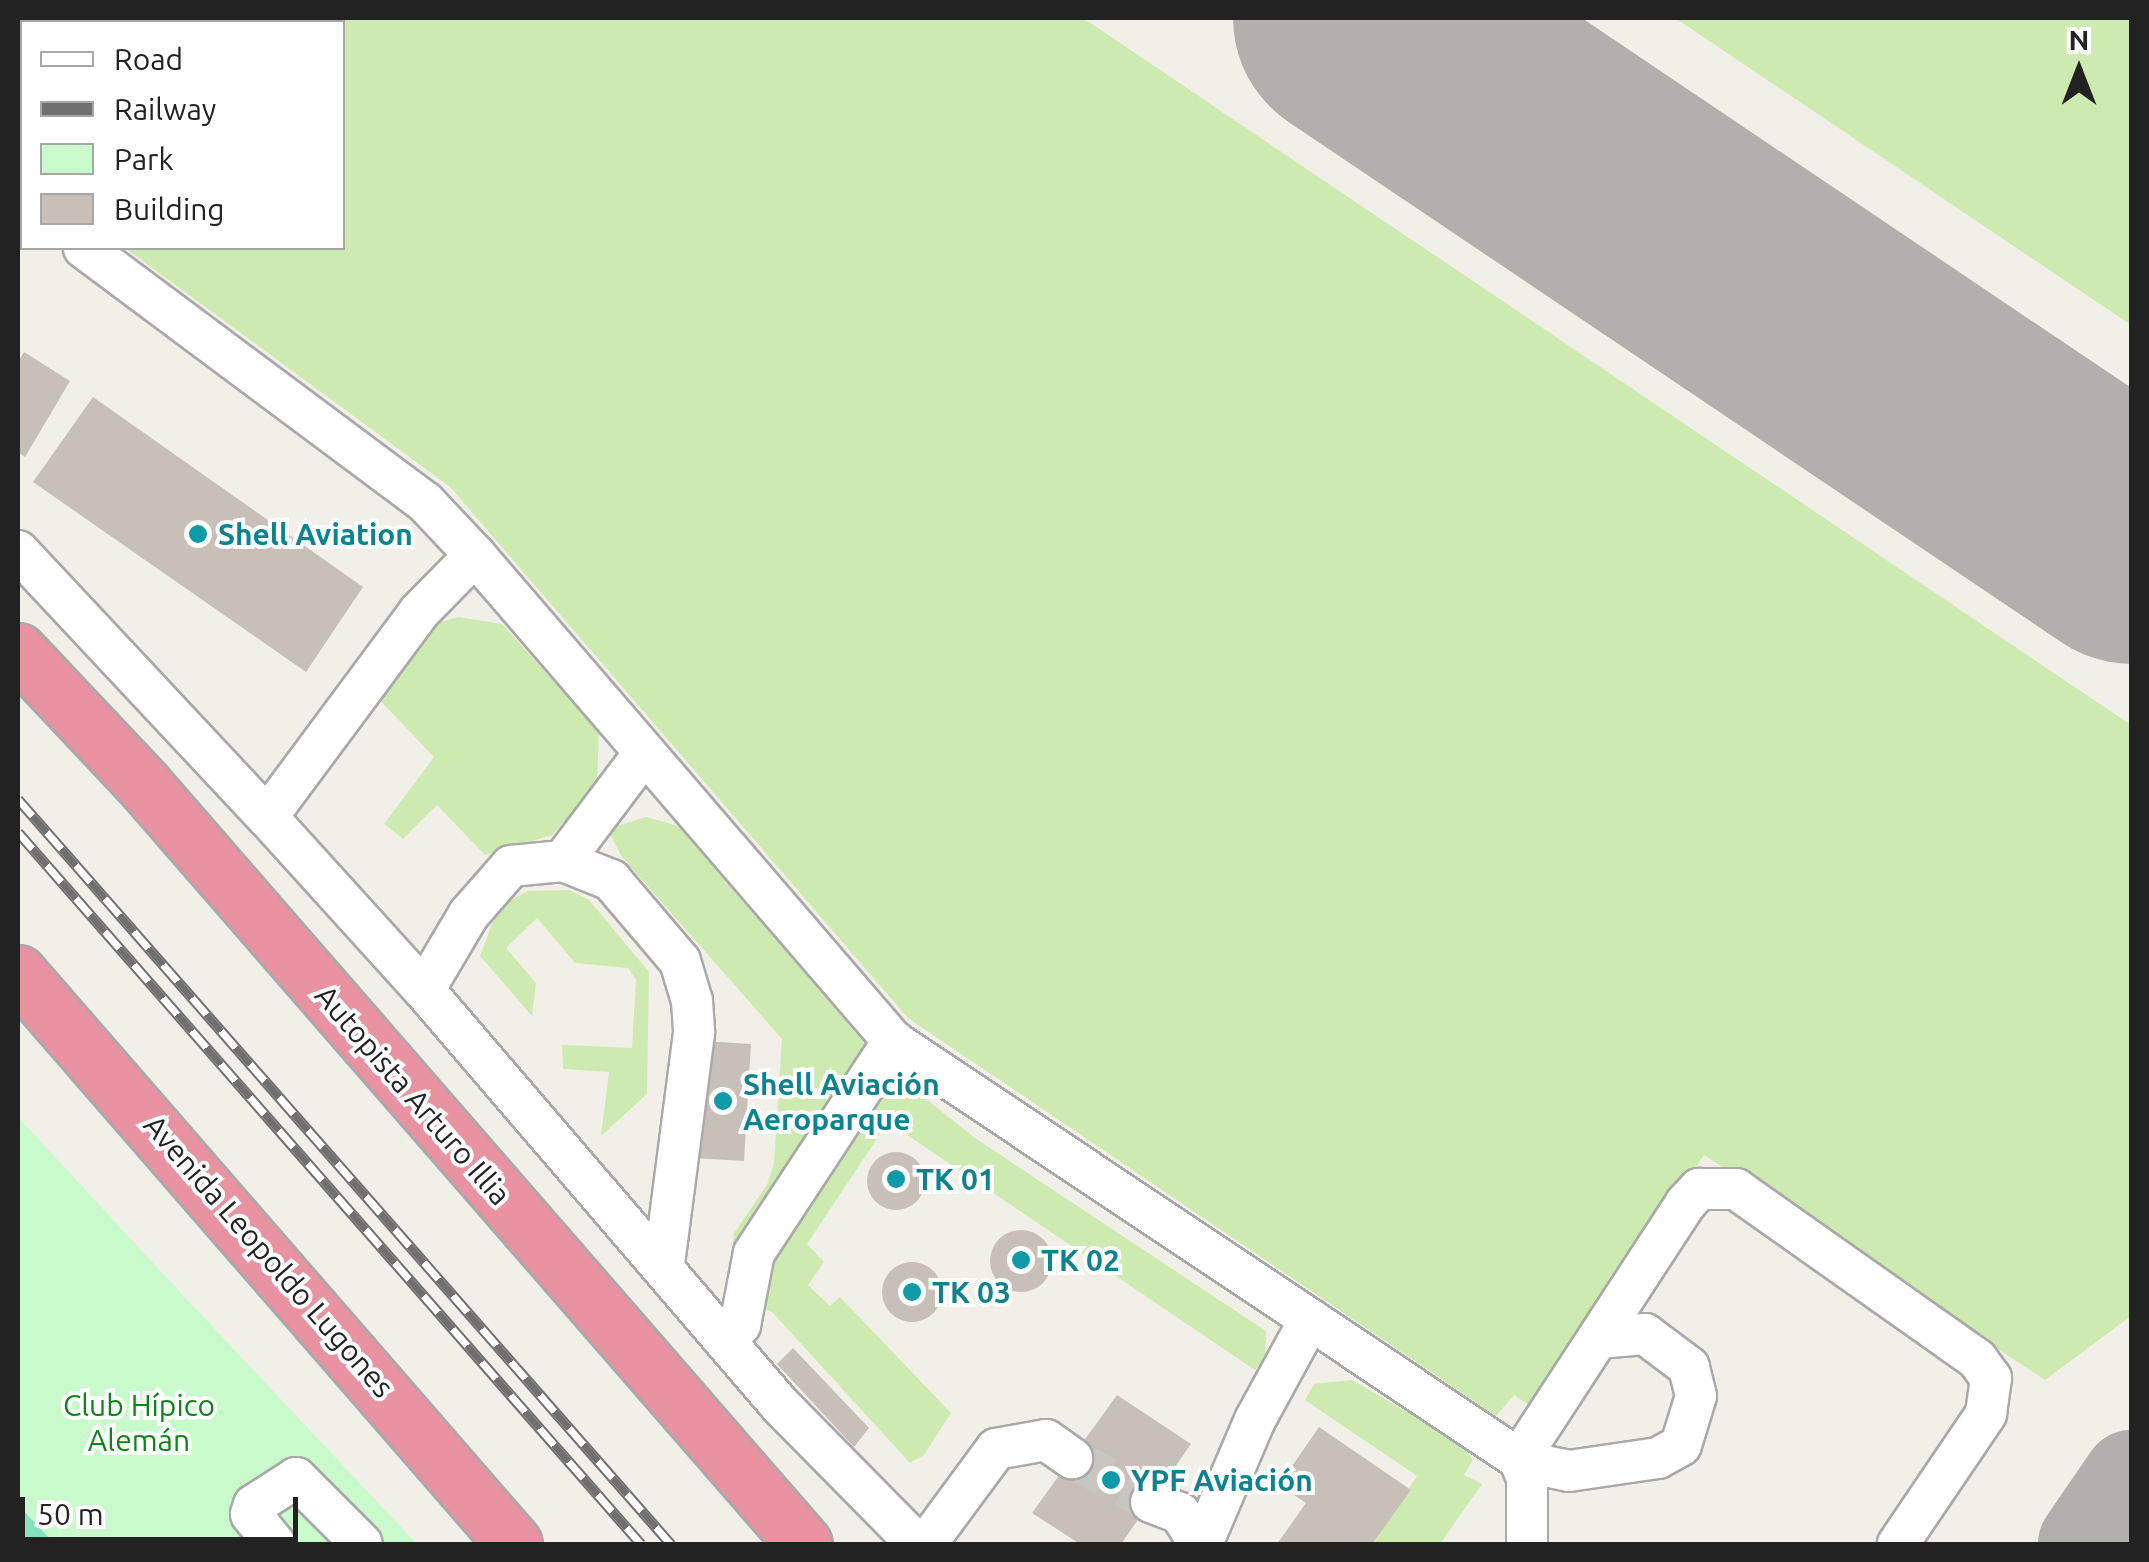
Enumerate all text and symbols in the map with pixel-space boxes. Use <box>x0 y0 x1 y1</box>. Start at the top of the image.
legend <box>20 20 345 250</box>
north arrow <box>2029 20 2129 120</box>
text: N <box>2069 24 2089 55</box>
text: Road <box>114 42 183 76</box>
text: Railway <box>114 92 216 126</box>
text: Park <box>114 142 174 176</box>
text: Building <box>114 192 225 226</box>
place label: Shell Aviation <box>218 516 413 552</box>
marker: Shell Aviation <box>187 523 209 545</box>
street label: Autopista Arturo Illia <box>308 978 518 1212</box>
place label: Shell Aviación Aeroparque <box>743 1066 940 1136</box>
marker: Shell Aviación Aeroparque <box>712 1090 734 1112</box>
street label: Avenida Leopoldo Lugones <box>136 1107 402 1405</box>
place label: TK 01 <box>916 1161 995 1197</box>
marker: TK 01 <box>885 1168 907 1190</box>
place label: TK 02 <box>1041 1242 1120 1278</box>
marker: TK 02 <box>1010 1249 1032 1271</box>
place label: TK 03 <box>932 1274 1011 1310</box>
marker: TK 03 <box>901 1281 923 1303</box>
park label: Club Hípico Alemán <box>63 1387 215 1458</box>
place label: YPF Aviación <box>1131 1462 1313 1498</box>
marker: YPF Aviación <box>1100 1469 1122 1491</box>
scale bar <box>25 1477 302 1539</box>
text: 50 m <box>37 1497 104 1531</box>

